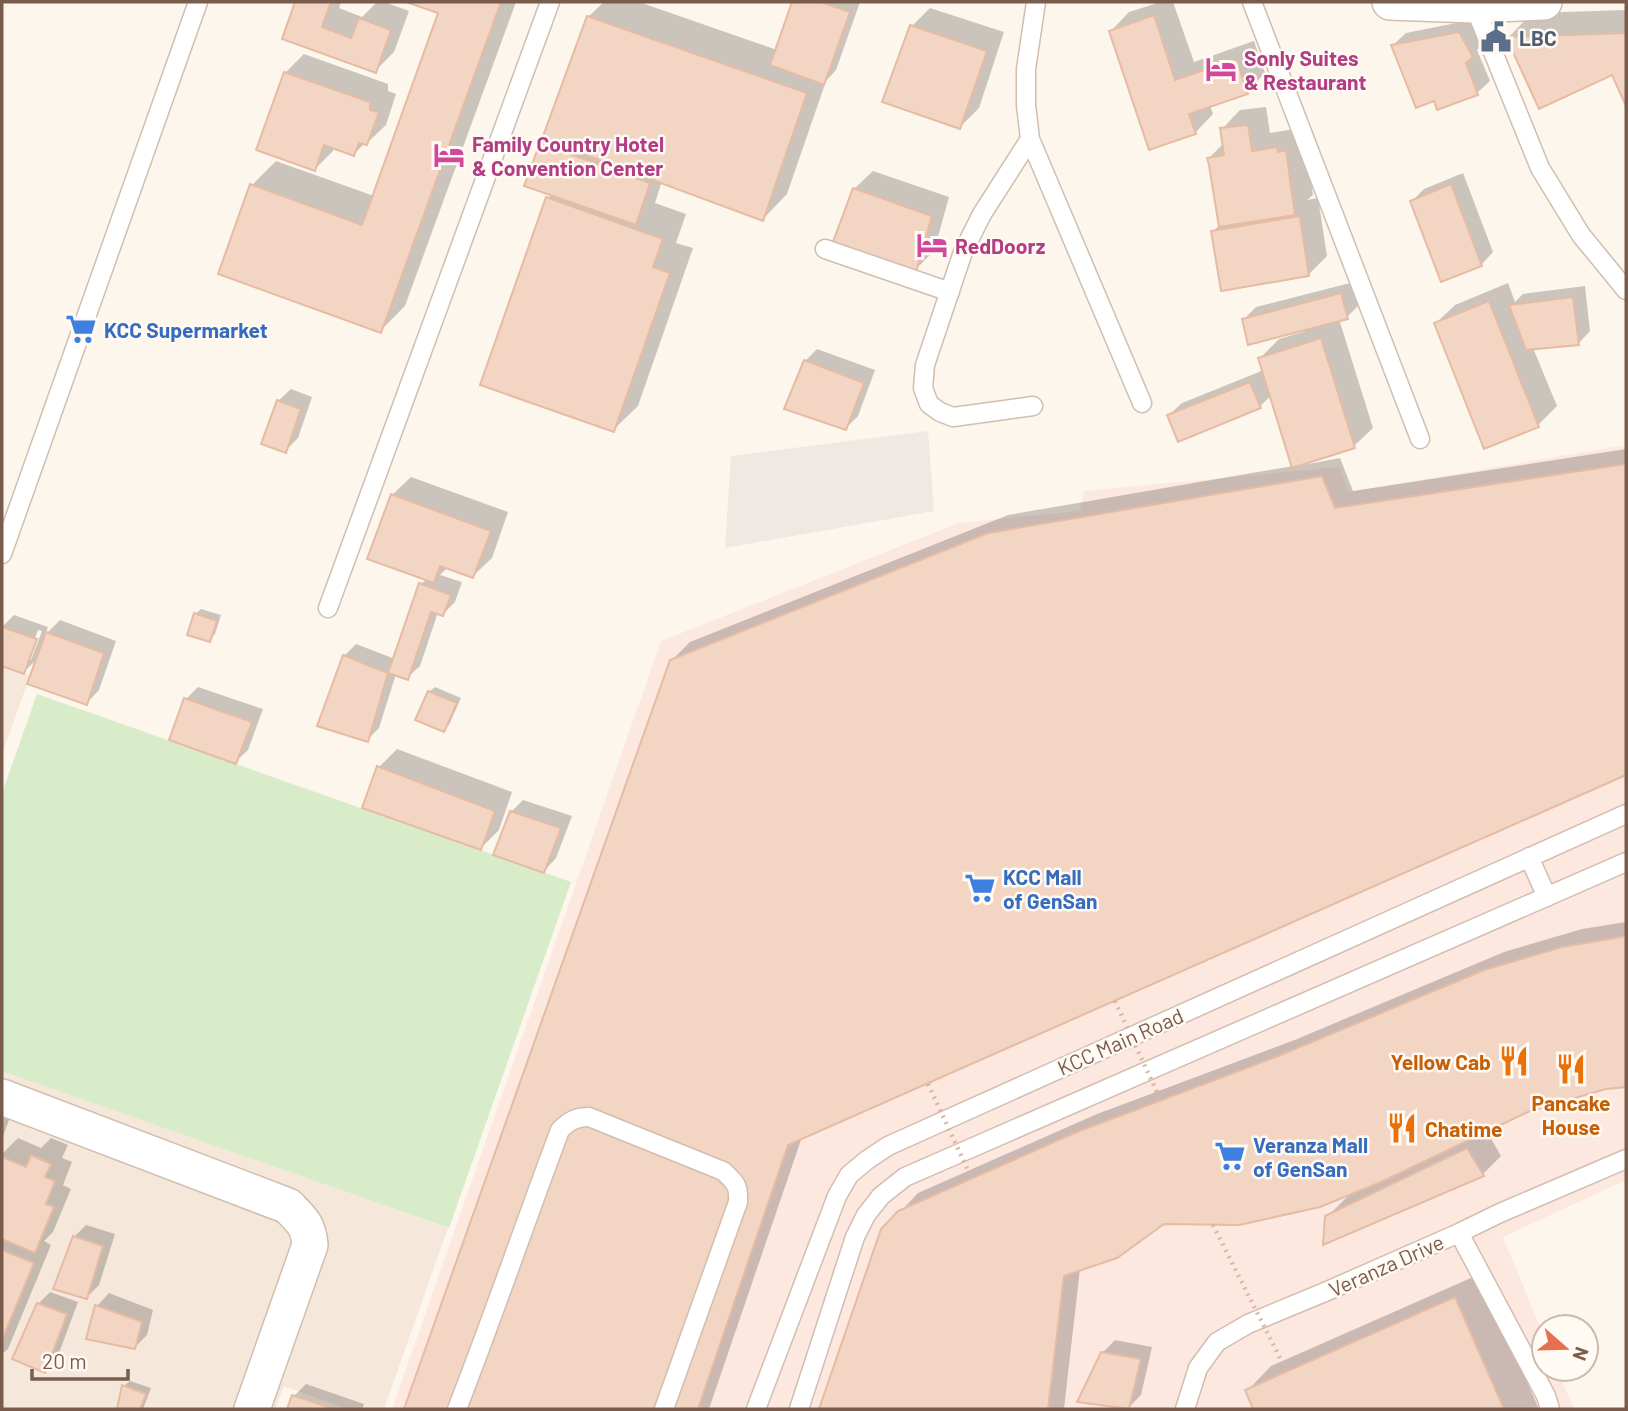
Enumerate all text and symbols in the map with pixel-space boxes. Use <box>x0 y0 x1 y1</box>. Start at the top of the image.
public building icon: LBC <box>1479 20 1513 54</box>
place label: LBC <box>1519 25 1557 50</box>
place label: Sonly Suites & Restaurant <box>1244 45 1367 94</box>
hotel icon: Sonly Suites & Restaurant <box>1204 52 1238 86</box>
place label: Family Country Hotel & Convention Center <box>472 131 664 180</box>
hotel icon: Family Country Hotel & Convention Center <box>432 138 466 172</box>
hotel icon: RedDoorz <box>915 228 949 262</box>
place label: RedDoorz <box>955 233 1046 258</box>
supermarket icon: KCC Supermarket <box>64 312 98 346</box>
place label: KCC Supermarket <box>104 317 268 342</box>
place label: KCC Mall of GenSan <box>1003 864 1097 913</box>
supermarket icon: KCC Mall of GenSan <box>963 871 997 905</box>
street label: KCC Main Road <box>1053 1002 1187 1080</box>
restaurant icon: Yellow Cab <box>1497 1044 1531 1078</box>
place label: Yellow Cab <box>1391 1049 1491 1074</box>
restaurant icon: Pancake House <box>1554 1052 1588 1086</box>
place label: Pancake House <box>1532 1090 1610 1139</box>
restaurant icon: Chatime <box>1385 1111 1419 1145</box>
place label: Chatime <box>1425 1116 1502 1141</box>
place label: Veranza Mall of GenSan <box>1253 1132 1368 1181</box>
supermarket icon: Veranza Mall of GenSan <box>1213 1139 1247 1173</box>
street label: Veranza Drive <box>1325 1229 1447 1301</box>
north arrow <box>1530 1313 1600 1383</box>
scale bar <box>32 1338 128 1382</box>
text: N <box>1568 1344 1594 1364</box>
text: 20 m <box>42 1348 87 1373</box>

